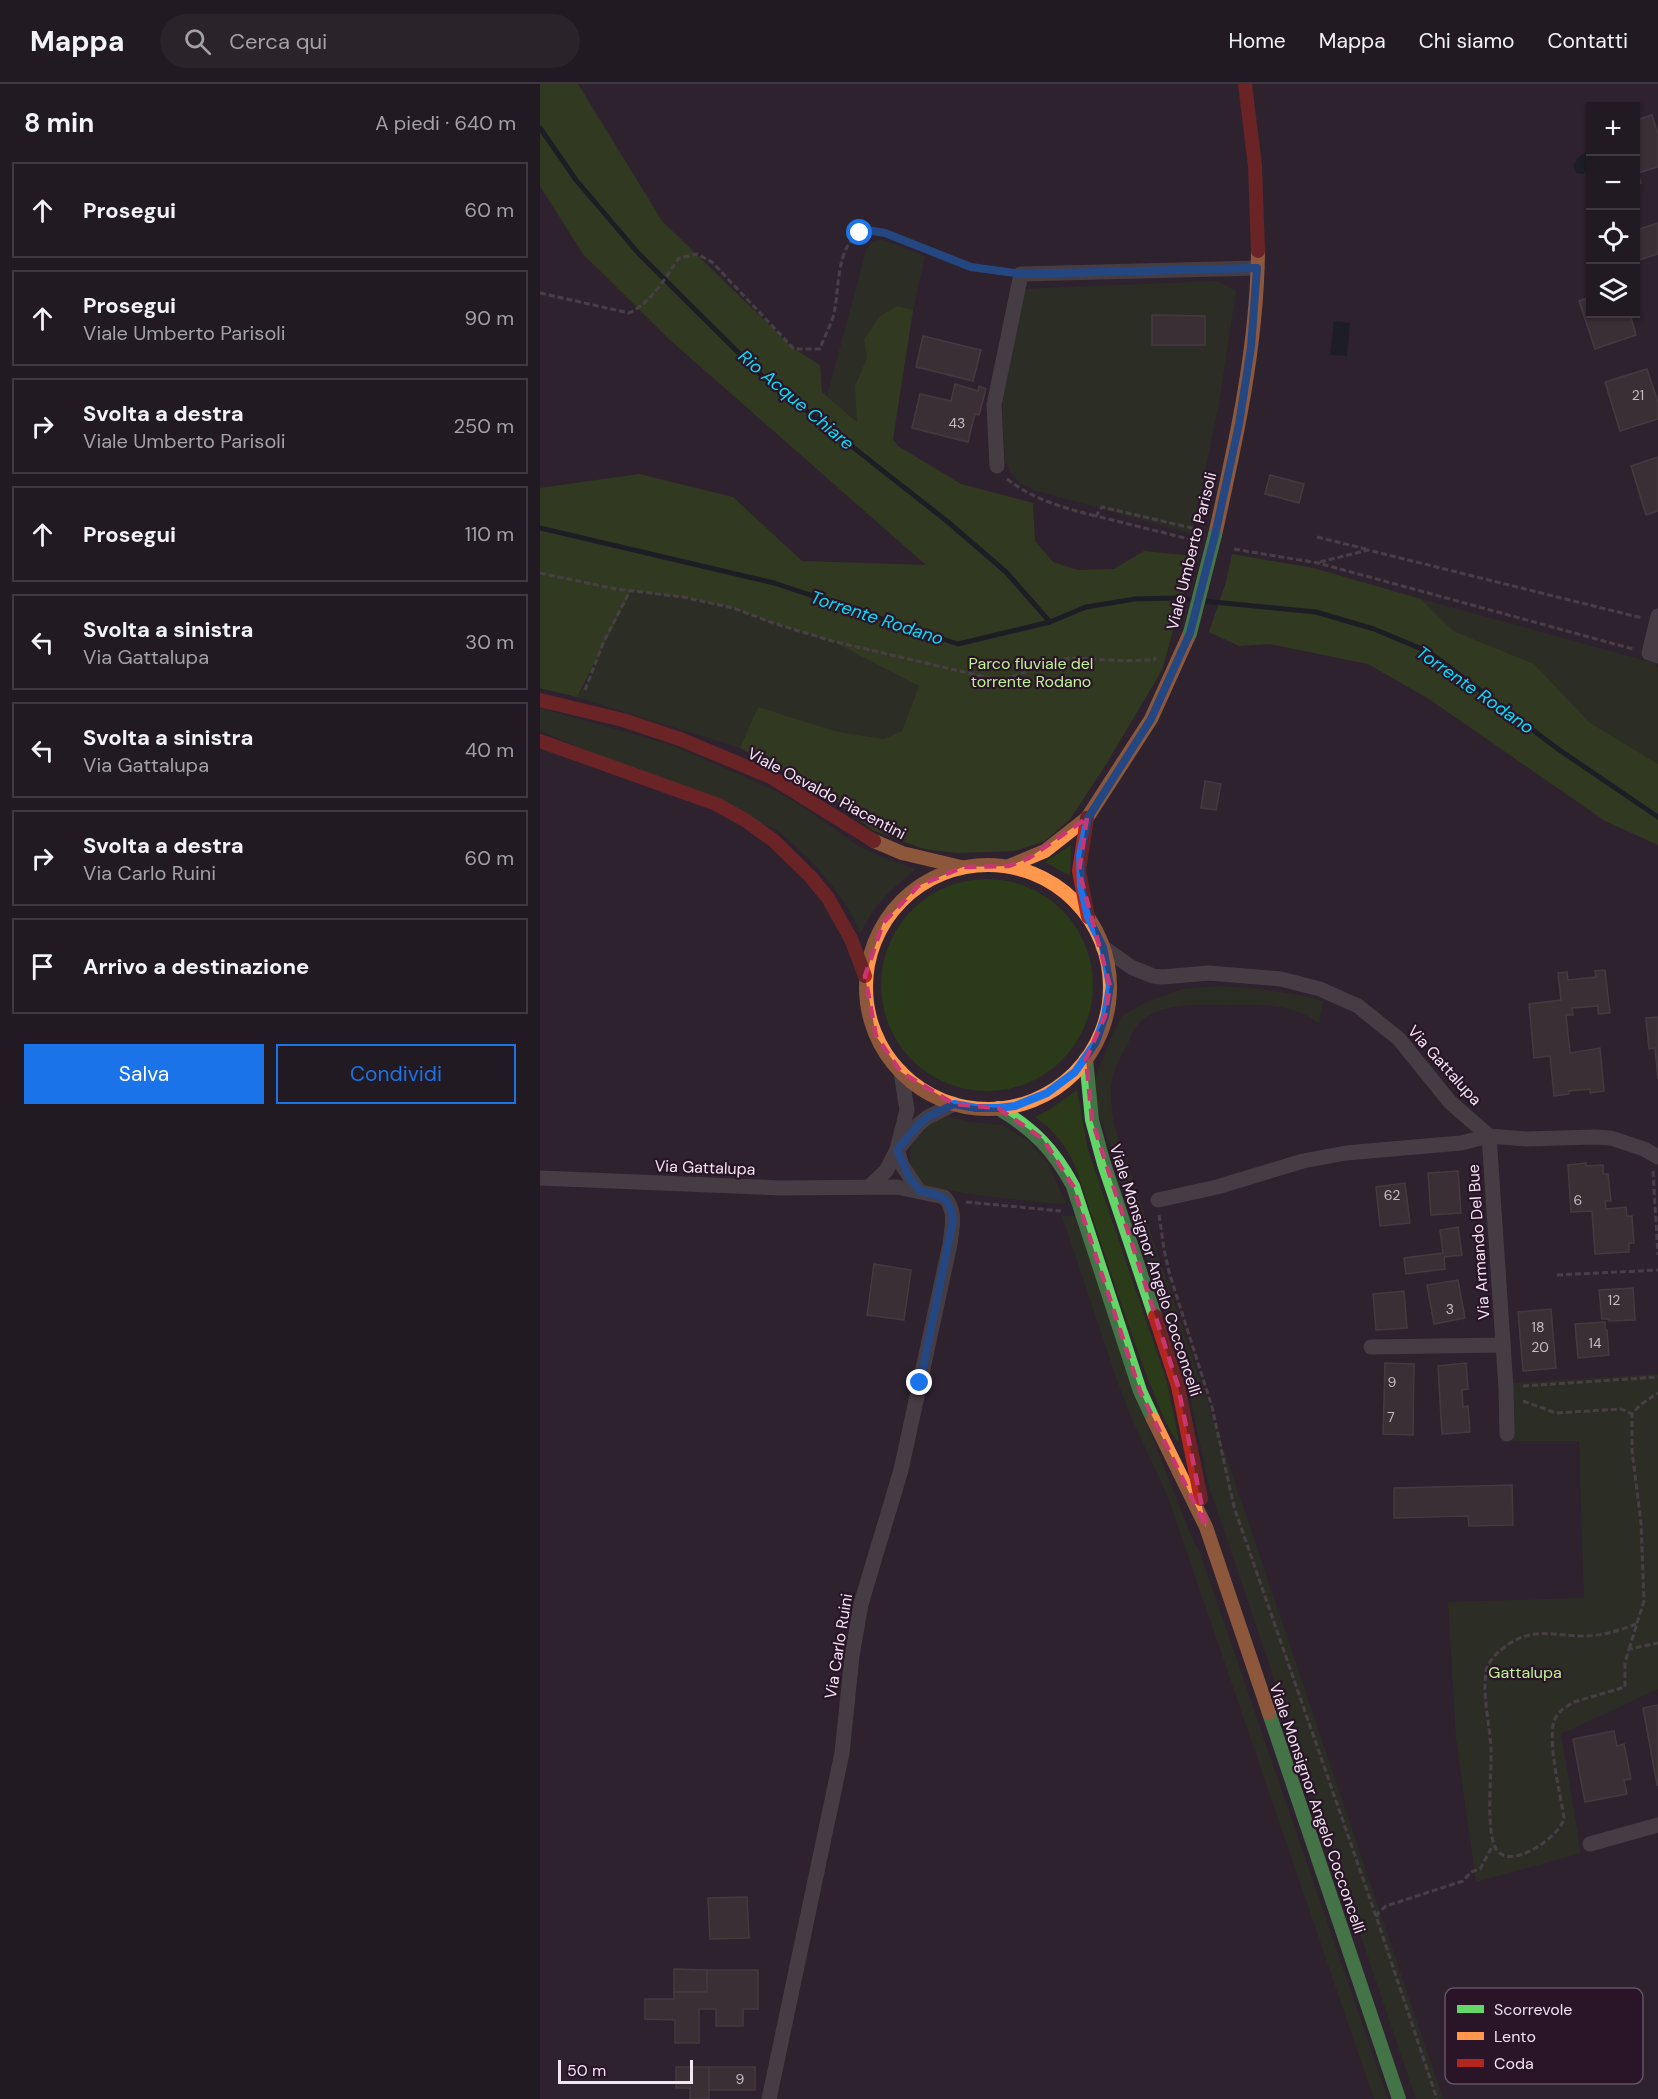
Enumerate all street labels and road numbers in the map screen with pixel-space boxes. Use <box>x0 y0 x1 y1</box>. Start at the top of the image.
street label: Viale Umberto Parisoli <box>1162 470 1221 632</box>
street label: Viale Osvaldo Piacentini <box>744 743 910 844</box>
street label: Via Gattalupa <box>1403 1021 1486 1110</box>
street label: Viale Monsignor Angelo Cocconcelli <box>1105 1141 1206 1399</box>
street label: Via Gattalupa <box>654 1155 756 1180</box>
street label: Via Armando Del Bue <box>1463 1164 1494 1320</box>
street label: Via Carlo Ruini <box>820 1592 857 1700</box>
street label: Viale Monsignor Angelo Cocconcelli <box>1265 1680 1370 1936</box>

